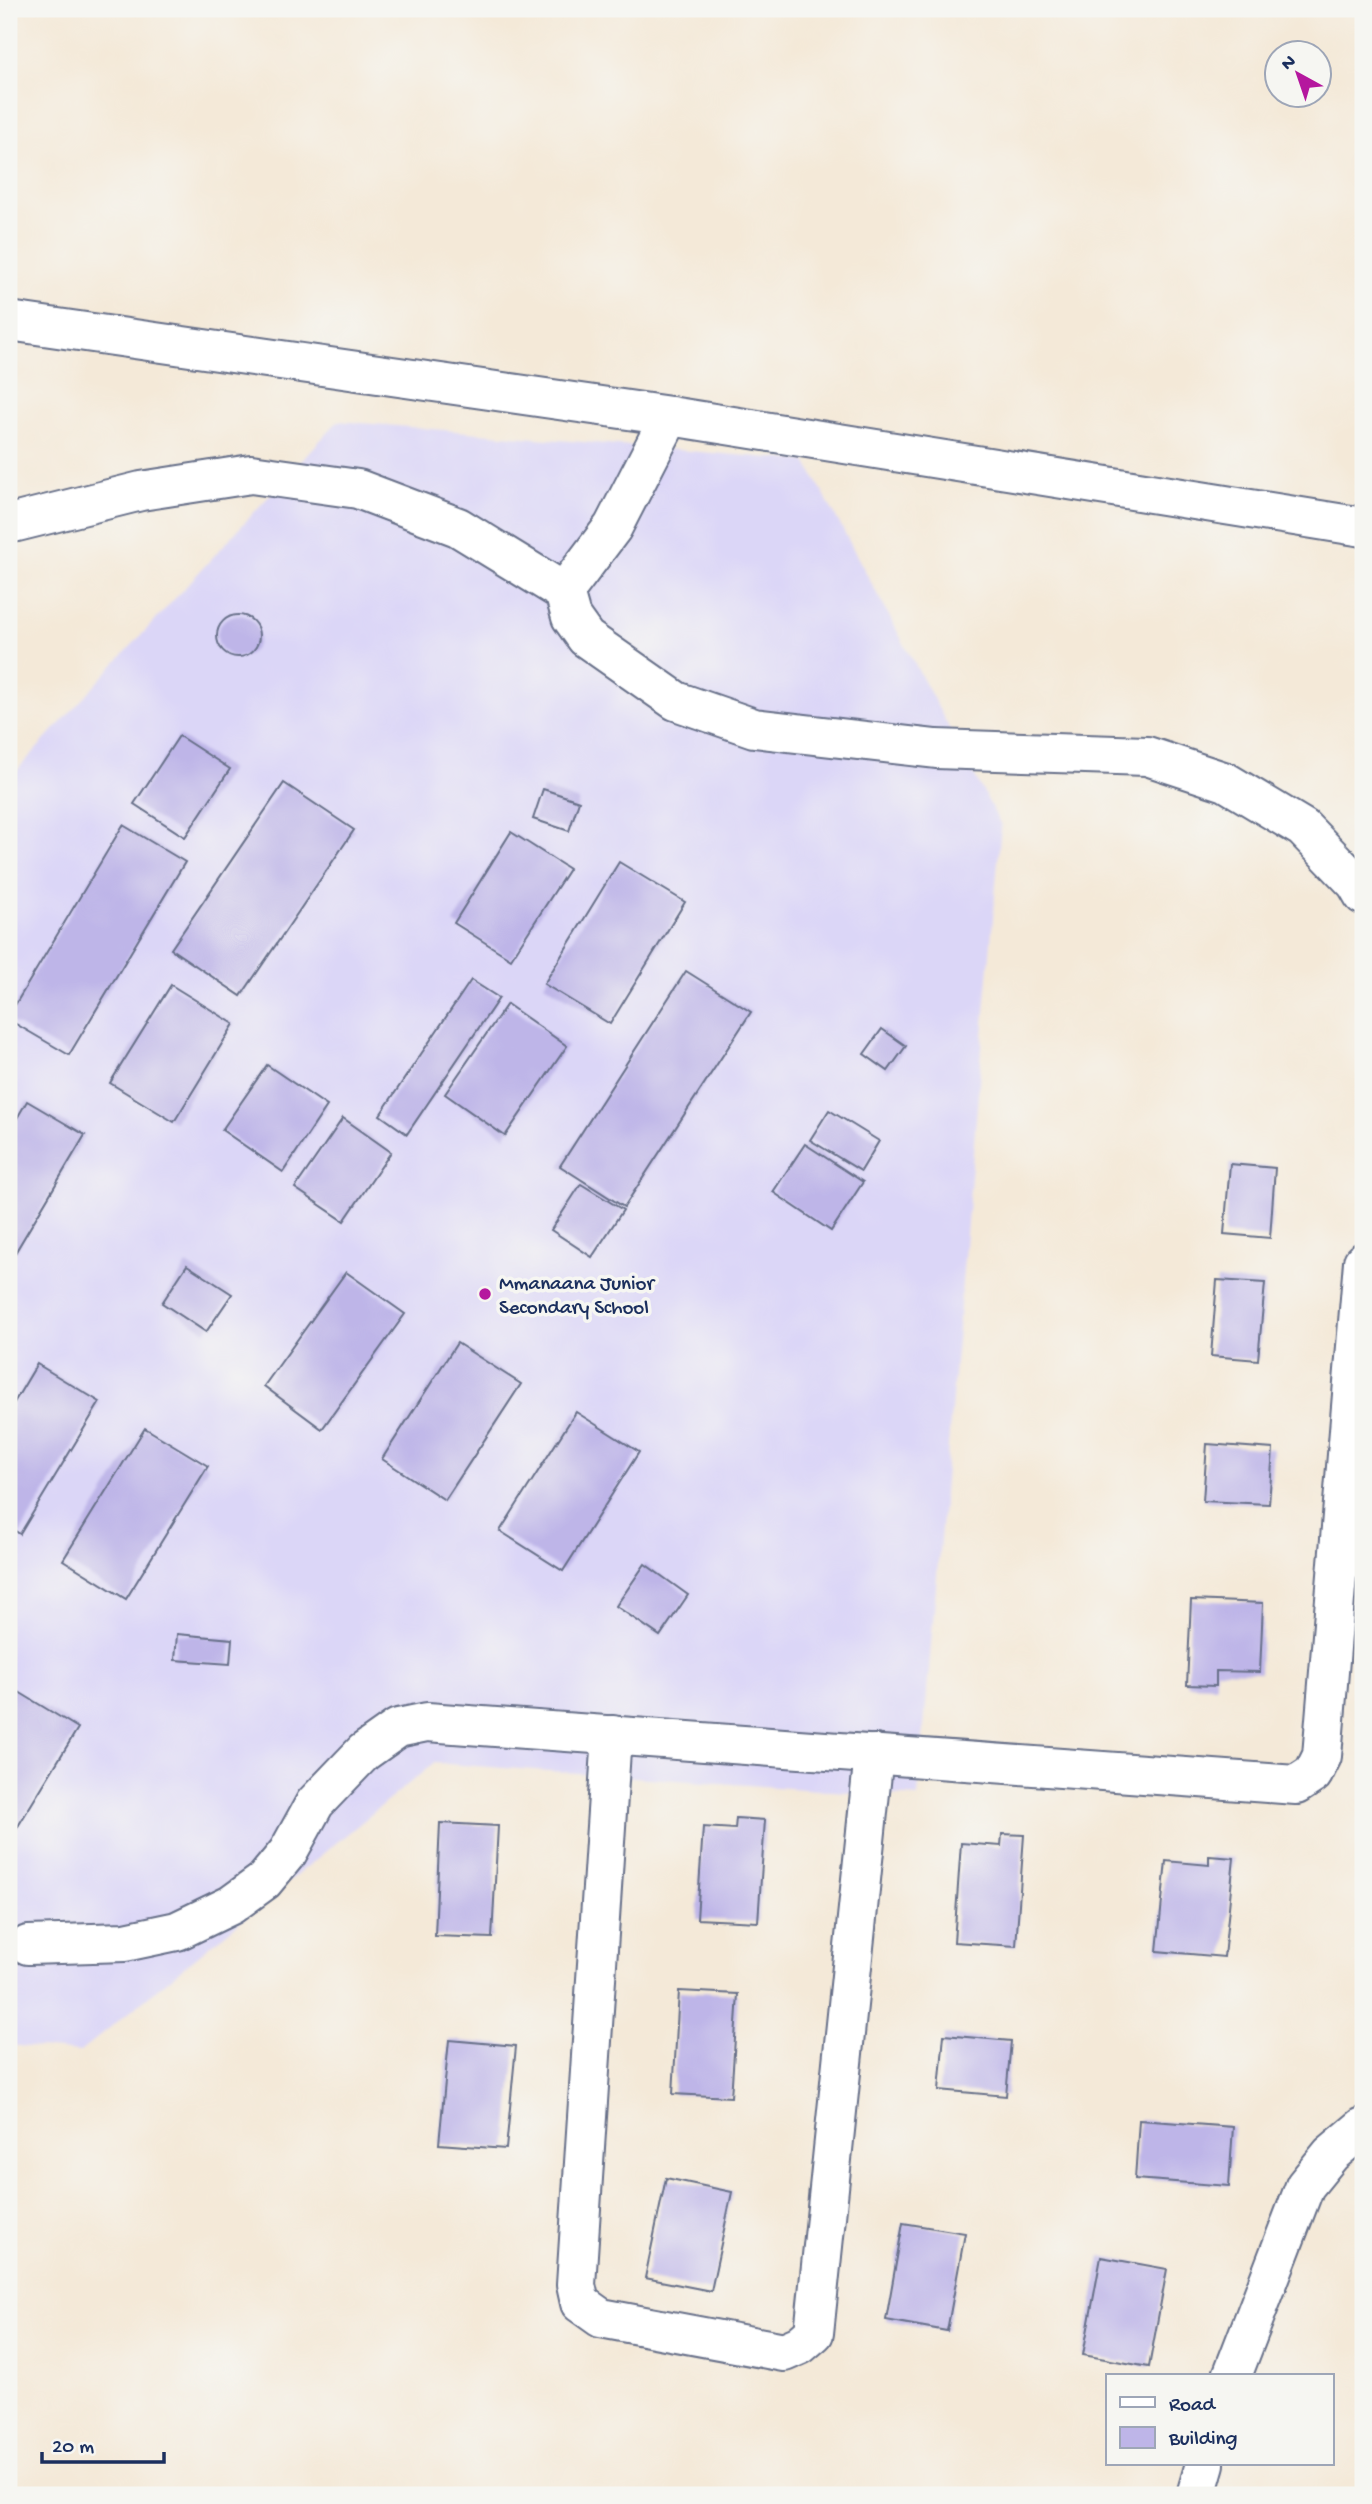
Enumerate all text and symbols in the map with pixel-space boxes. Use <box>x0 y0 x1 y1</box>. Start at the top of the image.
north arrow <box>1264 38 1334 108</box>
text: N <box>1277 51 1301 76</box>
place label: Mmanaana Junior Secondary School <box>499 1273 655 1322</box>
marker: Mmanaana Junior Secondary School <box>477 1286 493 1302</box>
legend <box>1106 2374 1334 2466</box>
text: Road <box>1169 2394 1217 2419</box>
scale bar <box>42 2420 164 2464</box>
text: Building <box>1168 2428 1238 2453</box>
text: 20 m <box>52 2436 94 2461</box>

